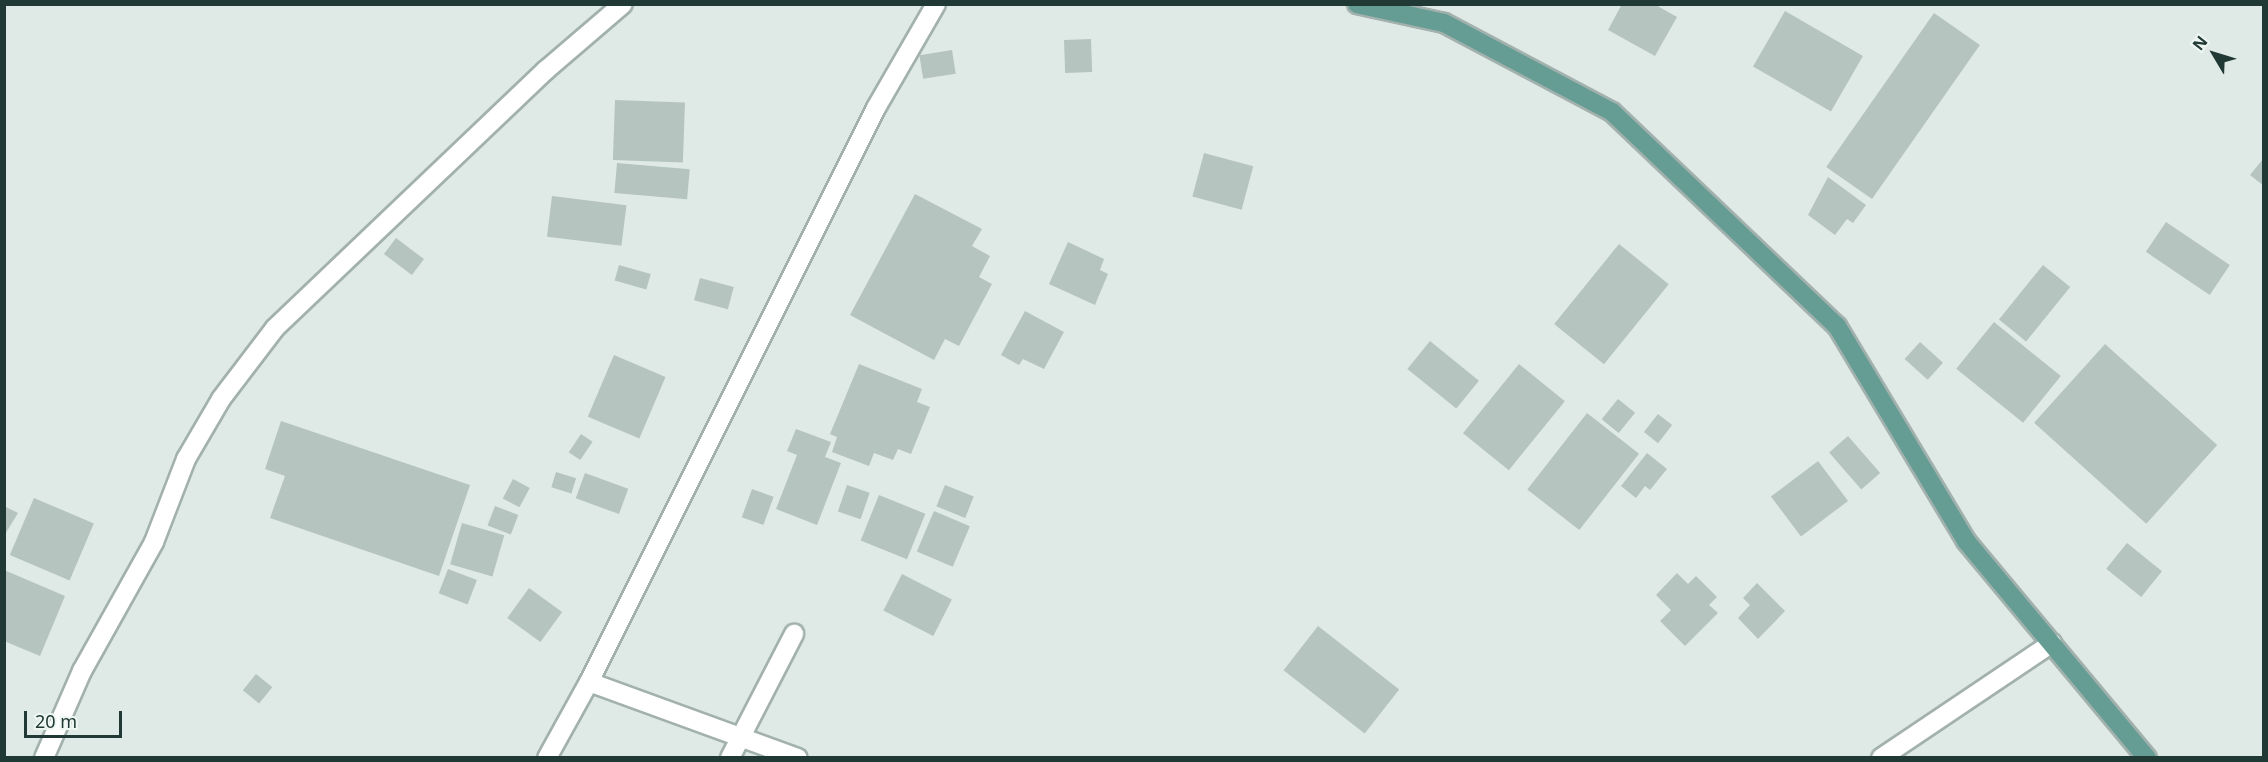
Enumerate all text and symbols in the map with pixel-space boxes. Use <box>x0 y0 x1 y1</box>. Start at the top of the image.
north arrow <box>2184 24 2244 84</box>
text: N <box>2187 31 2212 55</box>
scale bar <box>27 699 124 737</box>
text: 20 m <box>35 709 77 733</box>

